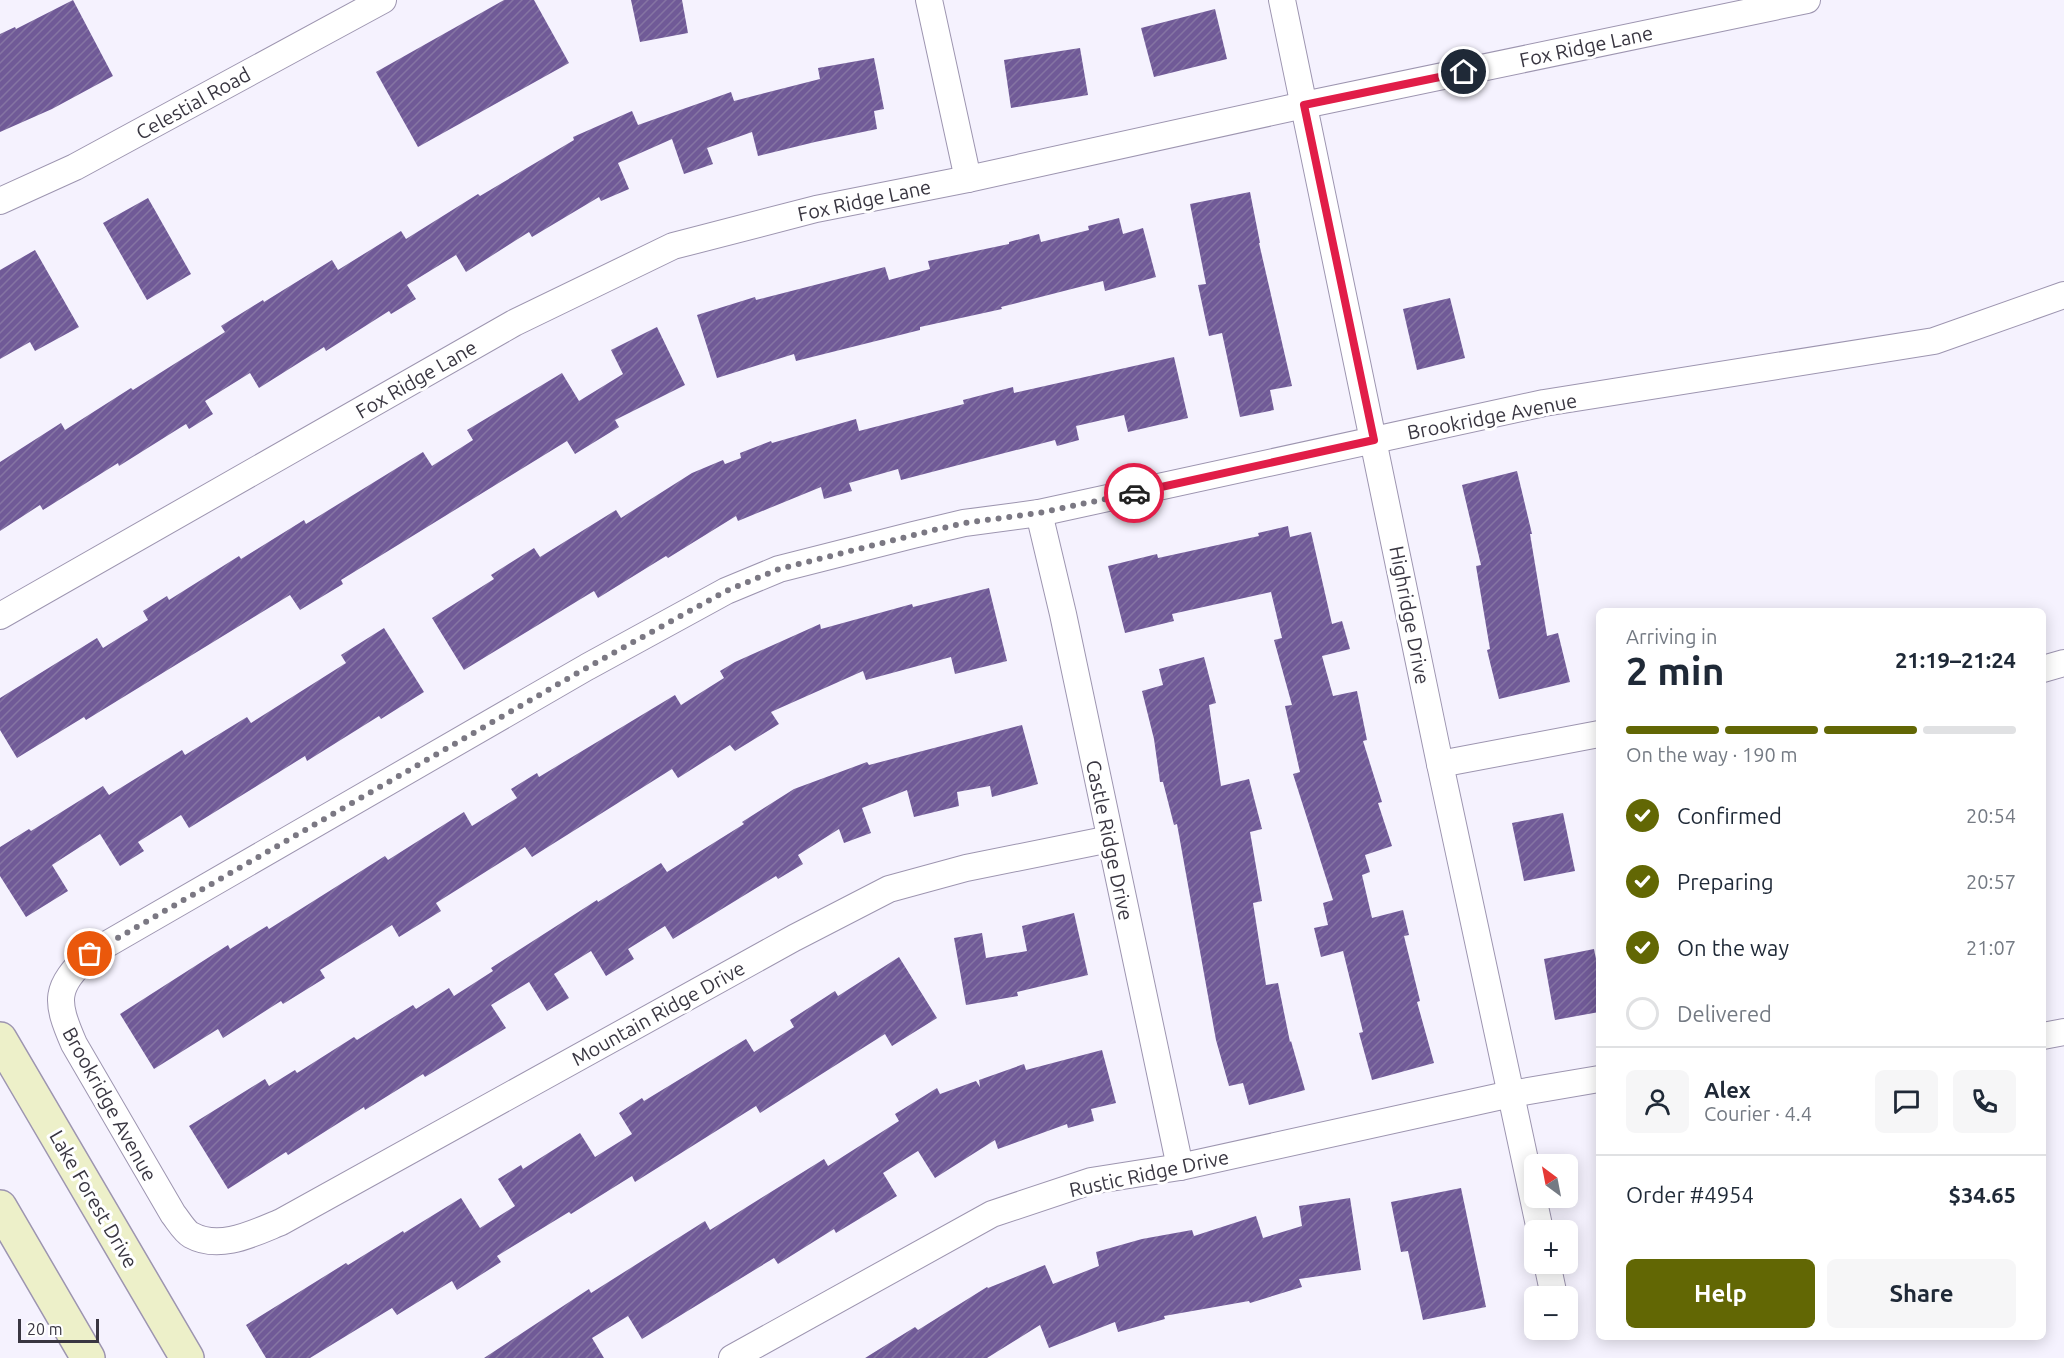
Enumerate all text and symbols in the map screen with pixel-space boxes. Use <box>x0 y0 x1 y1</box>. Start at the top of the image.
street label: Fox Ridge Lane <box>1517 21 1655 71</box>
pin <box>1438 46 1489 97</box>
icon: home <box>1447 55 1480 88</box>
street label: Celestial Road <box>132 62 254 144</box>
street label: Fox Ridge Lane <box>795 175 933 225</box>
street label: Fox Ridge Lane <box>351 335 481 423</box>
street label: Brookridge Avenue <box>1405 388 1579 444</box>
courier <box>1104 463 1164 523</box>
icon: car <box>1118 477 1151 510</box>
street label: Highridge Drive <box>1385 544 1435 686</box>
text: Arriving in <box>1626 625 1717 648</box>
text: 21:19–21:24 <box>1895 647 2016 672</box>
text: 2 min <box>1626 649 1725 692</box>
text: On the way · 190 m <box>1626 743 1798 766</box>
street label: Castle Ridge Drive <box>1082 758 1138 922</box>
icon: check <box>1626 799 1659 832</box>
text: Confirmed <box>1677 803 1782 828</box>
text: 20:54 <box>1966 804 2016 827</box>
icon: check <box>1626 865 1659 898</box>
text: Preparing <box>1677 869 1774 894</box>
text: 20:57 <box>1966 870 2016 893</box>
pin <box>64 928 115 979</box>
icon: check <box>1626 931 1659 964</box>
text: On the way <box>1677 935 1789 960</box>
text: 21:07 <box>1966 936 2016 959</box>
icon: bag <box>73 937 106 970</box>
street label: Mountain Ridge Drive <box>567 956 749 1070</box>
text: Delivered <box>1677 1001 1772 1026</box>
street label: Brookridge Avenue <box>58 1023 162 1185</box>
button: person <box>1626 1070 1689 1133</box>
button: chat <box>1875 1070 1938 1133</box>
button: phone <box>1953 1070 2016 1133</box>
text: Alex <box>1704 1077 1751 1102</box>
text: Courier · 4.4 <box>1704 1102 1812 1125</box>
street label: Lake Forest Drive <box>45 1126 143 1272</box>
street label: Rustic Ridge Drive <box>1067 1145 1231 1201</box>
north arrow <box>1524 1154 1578 1208</box>
map controls <box>1524 1154 1578 1340</box>
text: Order #4954 <box>1626 1182 1754 1207</box>
text: $34.65 <box>1949 1182 2016 1207</box>
button: + <box>1524 1220 1578 1274</box>
button: Help <box>1626 1259 1815 1328</box>
button: Share <box>1827 1259 2016 1328</box>
button: − <box>1524 1286 1578 1340</box>
scale bar <box>18 1316 99 1344</box>
text: 20 m <box>27 1320 63 1338</box>

